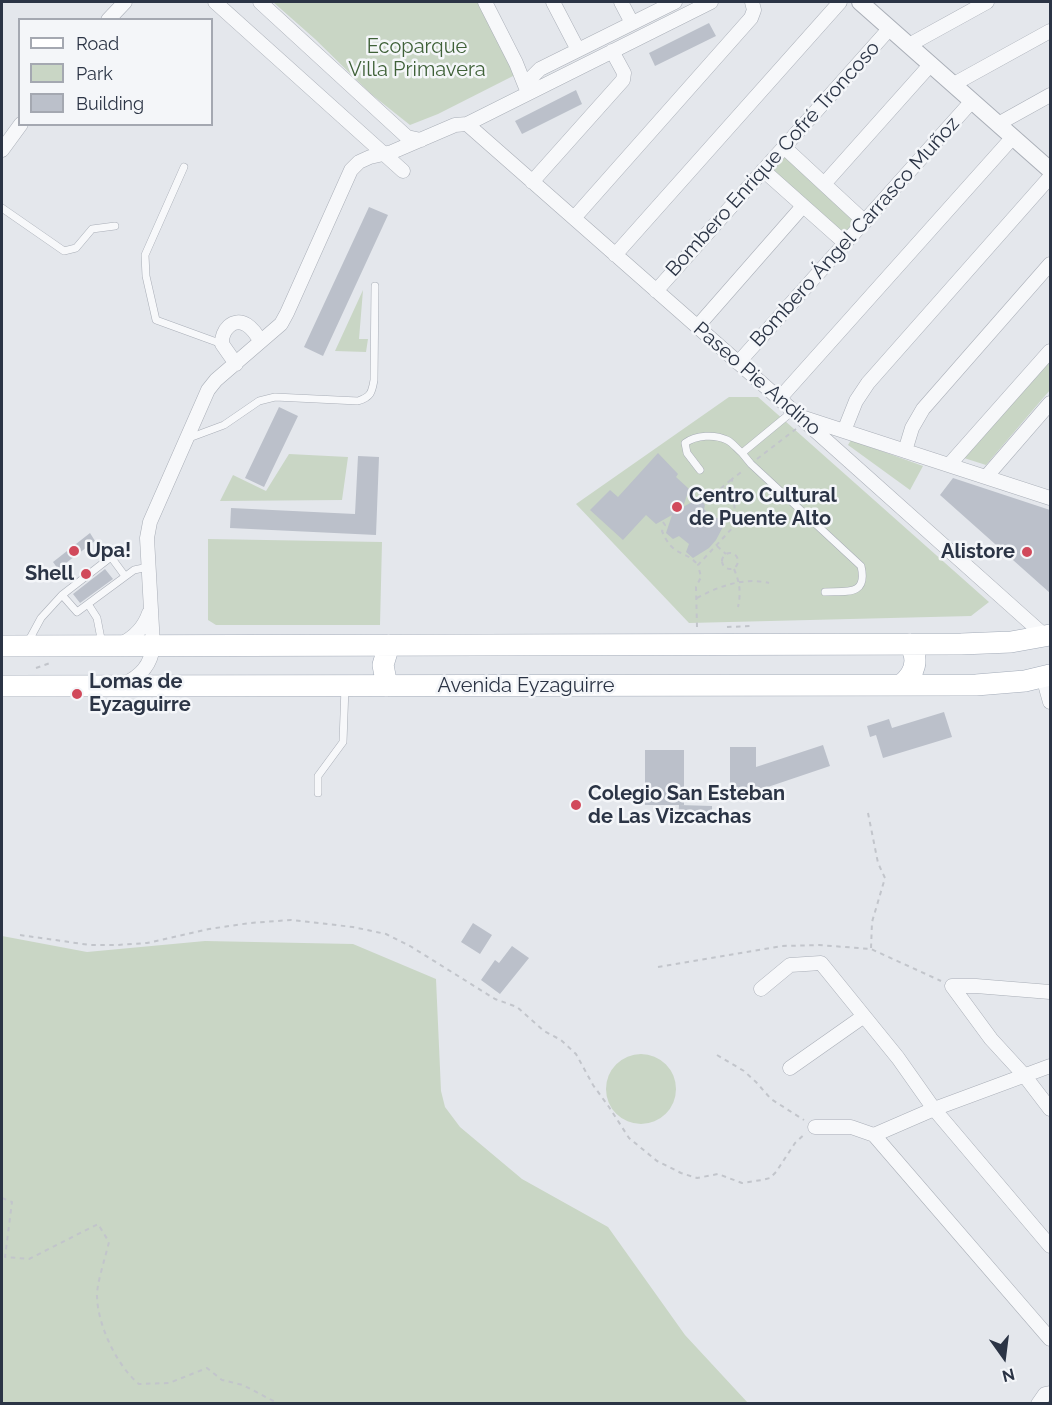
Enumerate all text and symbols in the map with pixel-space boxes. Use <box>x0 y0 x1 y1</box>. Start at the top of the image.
legend <box>18 18 213 126</box>
text: Road <box>76 33 119 54</box>
park label: Ecoparque Villa Primavera <box>348 35 486 82</box>
street label: Bombero Enrique Cofré Troncoso <box>661 36 885 282</box>
text: Park <box>76 63 113 84</box>
text: Building <box>76 93 144 114</box>
street label: Bombero Ángel Carrasco Muñoz <box>745 112 965 352</box>
street label: Paseo Pie Andino <box>688 317 826 441</box>
place label: Centro Cultural de Puente Alto <box>689 484 837 531</box>
marker: Centro Cultural de Puente Alto <box>670 500 684 514</box>
place label: Upa! <box>86 539 131 563</box>
place label: Alistore <box>941 540 1015 564</box>
marker: Upa! <box>67 544 81 558</box>
marker: Alistore <box>1020 545 1034 559</box>
place label: Shell <box>25 562 74 586</box>
marker: Shell <box>79 567 93 581</box>
place label: Lomas de Eyzaguirre <box>89 670 191 717</box>
street label: Avenida Eyzaguirre <box>438 674 614 698</box>
marker: Lomas de Eyzaguirre <box>70 687 84 701</box>
place label: Colegio San Esteban de Las Vizcachas <box>588 782 785 829</box>
marker: Colegio San Esteban de Las Vizcachas <box>569 798 583 812</box>
north arrow <box>974 1327 1034 1387</box>
text: N <box>1000 1364 1017 1386</box>

